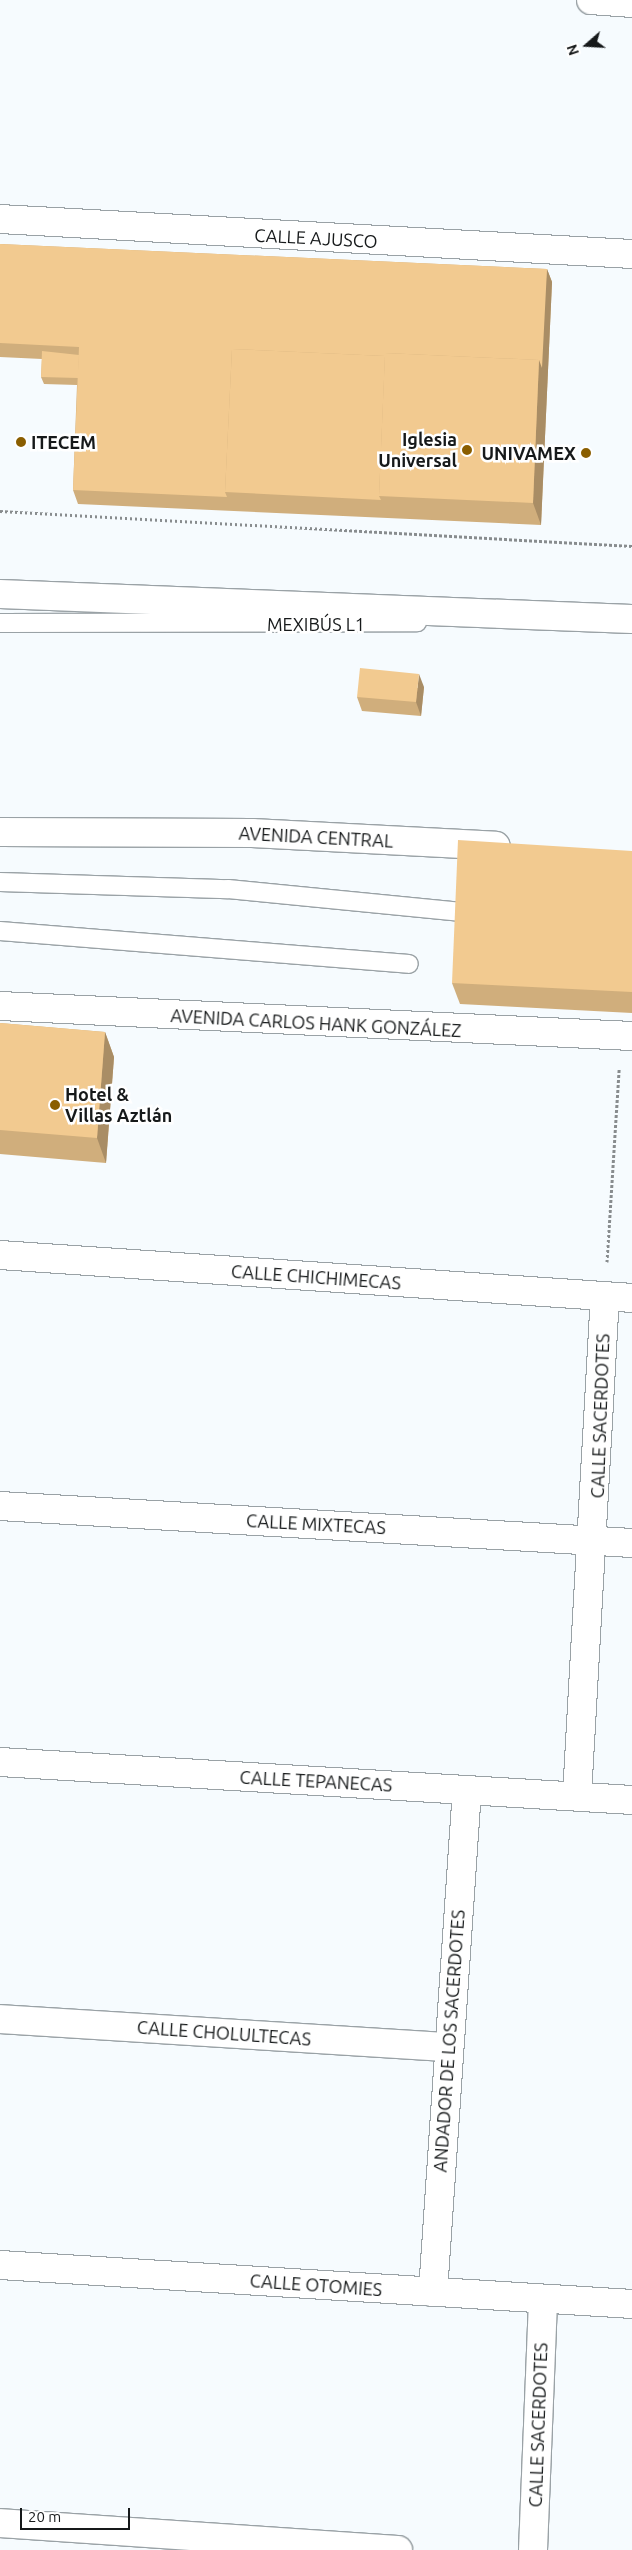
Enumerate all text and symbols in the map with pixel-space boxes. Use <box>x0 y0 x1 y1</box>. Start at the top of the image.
north arrow <box>562 20 612 70</box>
text: N <box>564 42 582 57</box>
street label: CALLE AJUSCO <box>254 224 378 252</box>
place label: Iglesia Universal <box>378 429 457 472</box>
place label: ITECEM <box>31 431 96 453</box>
marker: ITECEM <box>15 436 27 448</box>
place label: UNIVAMEX <box>482 442 576 464</box>
marker: Iglesia Universal <box>461 444 473 456</box>
marker: UNIVAMEX <box>580 447 592 459</box>
street label: MEXIBÚS L1 <box>267 613 365 635</box>
street label: AVENIDA CENTRAL <box>238 822 394 852</box>
street label: AVENIDA CARLOS HANK GONZÁLEZ <box>170 1005 462 1041</box>
place label: Hotel & Villas Aztlán <box>65 1084 172 1126</box>
marker: Hotel & Villas Aztlán <box>49 1099 61 1111</box>
street label: CALLE CHICHIMECAS <box>230 1260 402 1294</box>
street label: CALLE SACERDOTES <box>586 1333 614 1499</box>
street label: CALLE MIXTECAS <box>246 1510 386 1538</box>
street label: CALLE TEPANECAS <box>239 1766 393 1796</box>
street label: ANDADOR DE LOS SACERDOTES <box>429 1909 469 2173</box>
street label: CALLE CHOLULTECAS <box>136 2016 312 2050</box>
street label: CALLE OTOMIES <box>249 2270 383 2300</box>
street label: CALLE SACERDOTES <box>524 2342 552 2508</box>
scale bar <box>22 2498 132 2530</box>
text: 20 m <box>28 2508 61 2525</box>

